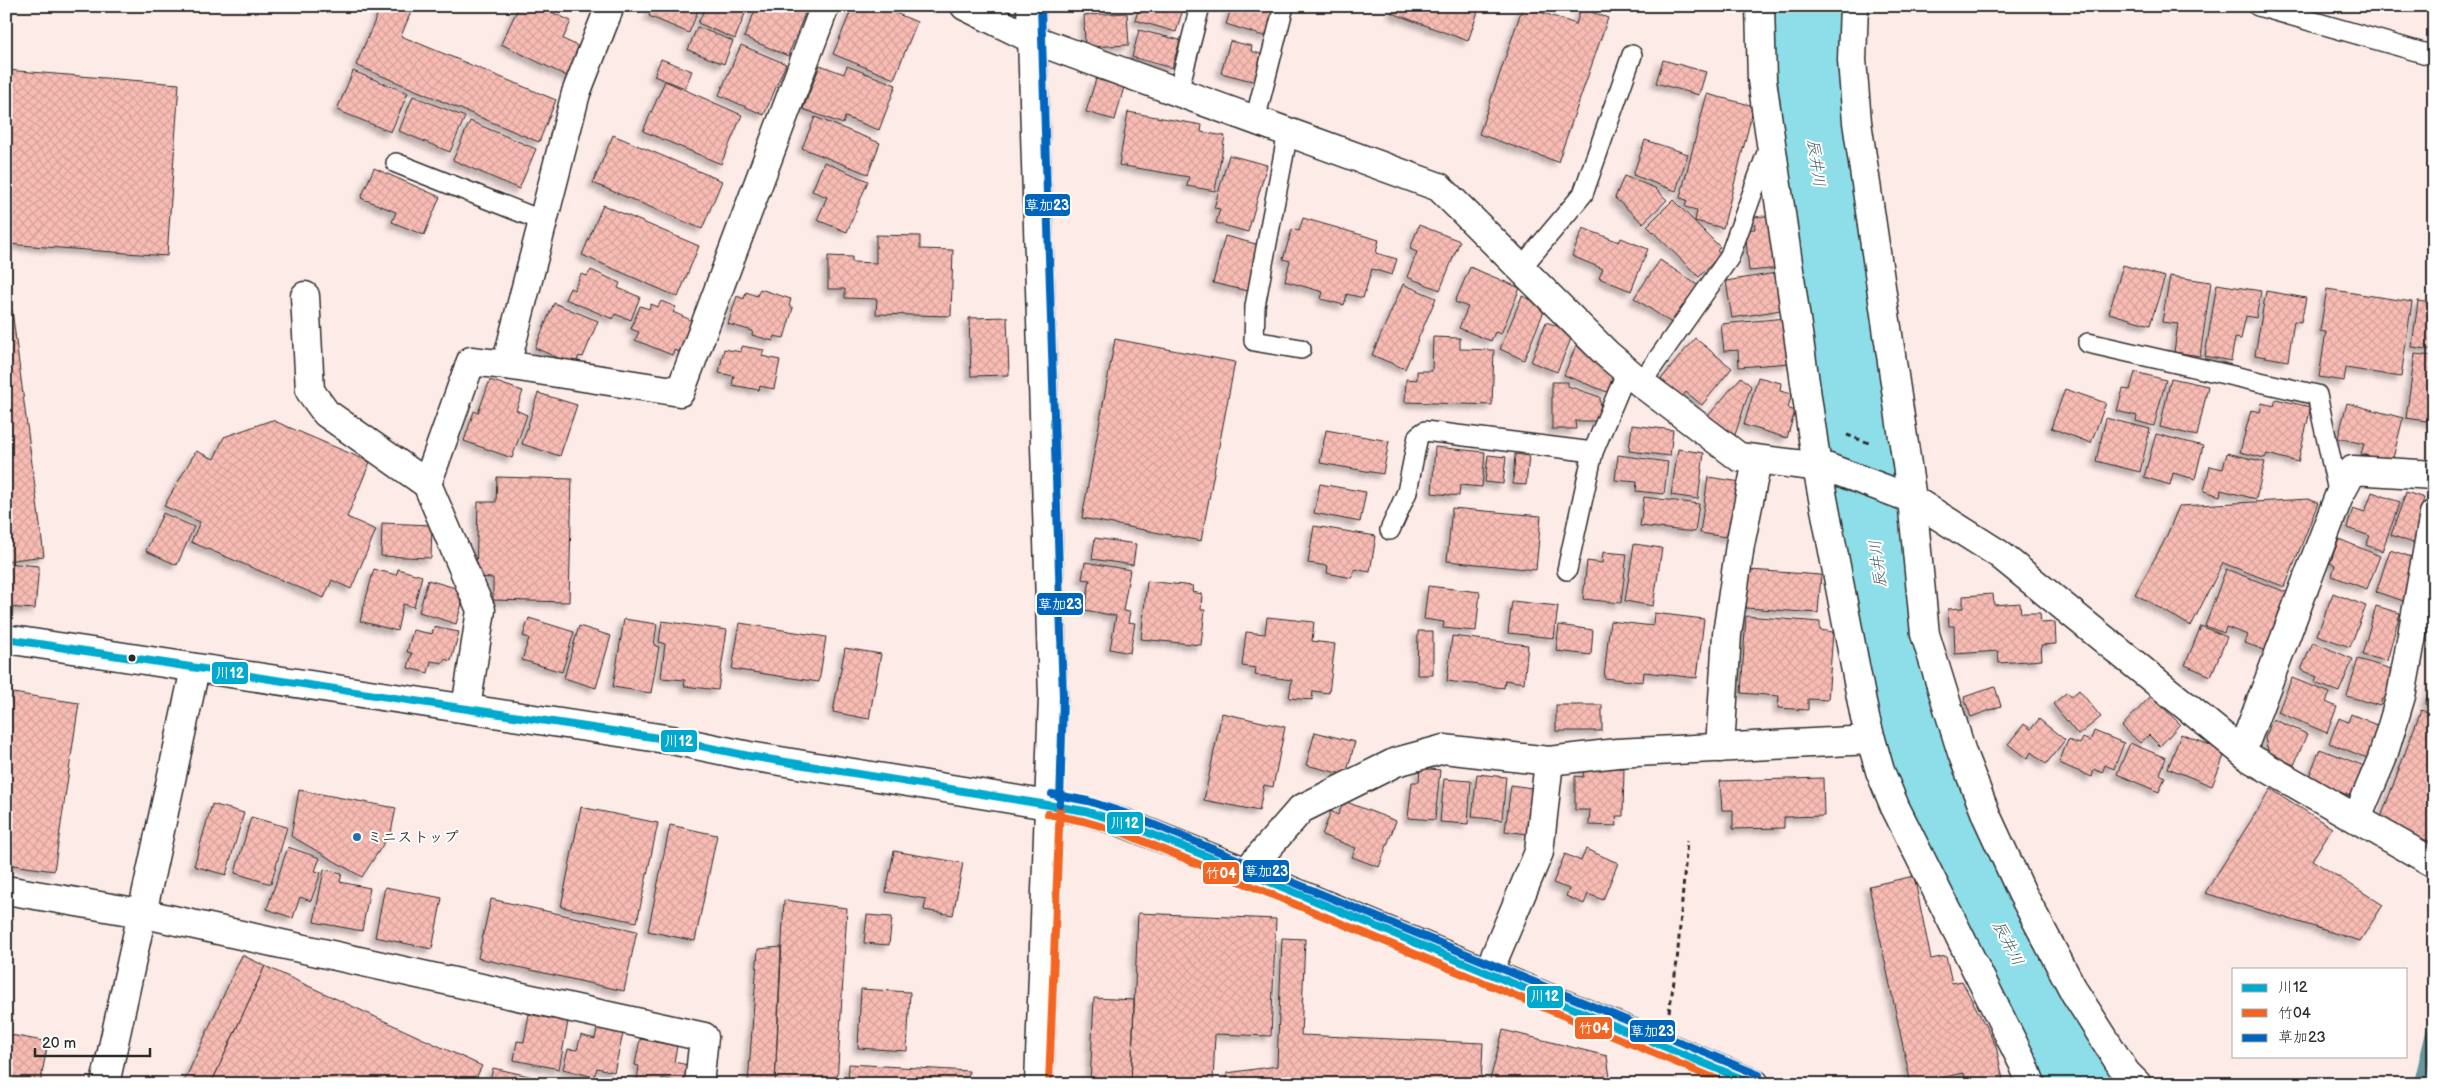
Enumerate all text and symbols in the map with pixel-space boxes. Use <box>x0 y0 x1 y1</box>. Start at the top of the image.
water label: 辰井川 <box>1803 138 1828 188</box>
line badge: 草加23 <box>1024 193 1071 217</box>
text: 草加23 <box>1025 197 1069 214</box>
water label: 辰井川 <box>1866 539 1891 589</box>
line badge: 草加23 <box>1036 592 1084 616</box>
text: 草加23 <box>1038 596 1082 613</box>
unlabelled marker <box>127 653 137 663</box>
line badge: 川12 <box>211 661 249 685</box>
text: 川12 <box>216 665 245 682</box>
line badge: 川12 <box>660 729 698 753</box>
text: 川12 <box>665 733 694 750</box>
line badge: 川12 <box>1106 811 1144 835</box>
text: 川12 <box>1111 815 1140 832</box>
place label: ミニストップ <box>367 828 459 847</box>
marker: ミニストップ <box>351 831 363 843</box>
line badge: 草加23 <box>1242 859 1290 883</box>
line badge: 竹04 <box>1202 861 1240 885</box>
text: 草加23 <box>1244 863 1288 880</box>
text: 竹04 <box>1206 865 1237 882</box>
water label: 辰井川 <box>1988 918 2027 969</box>
legend <box>2232 968 2408 1058</box>
text: 川12 <box>2278 978 2308 997</box>
line badge: 川12 <box>1526 985 1564 1009</box>
text: 川12 <box>1531 988 1560 1005</box>
text: 竹04 <box>2278 1004 2311 1023</box>
line badge: 竹04 <box>1574 1016 1613 1040</box>
line badge: 草加23 <box>1629 1019 1676 1043</box>
text: 竹04 <box>1579 1020 1610 1037</box>
text: 草加23 <box>1630 1023 1674 1040</box>
scale bar <box>35 1025 150 1057</box>
text: 草加23 <box>2278 1028 2326 1047</box>
text: 20 m <box>42 1034 76 1053</box>

